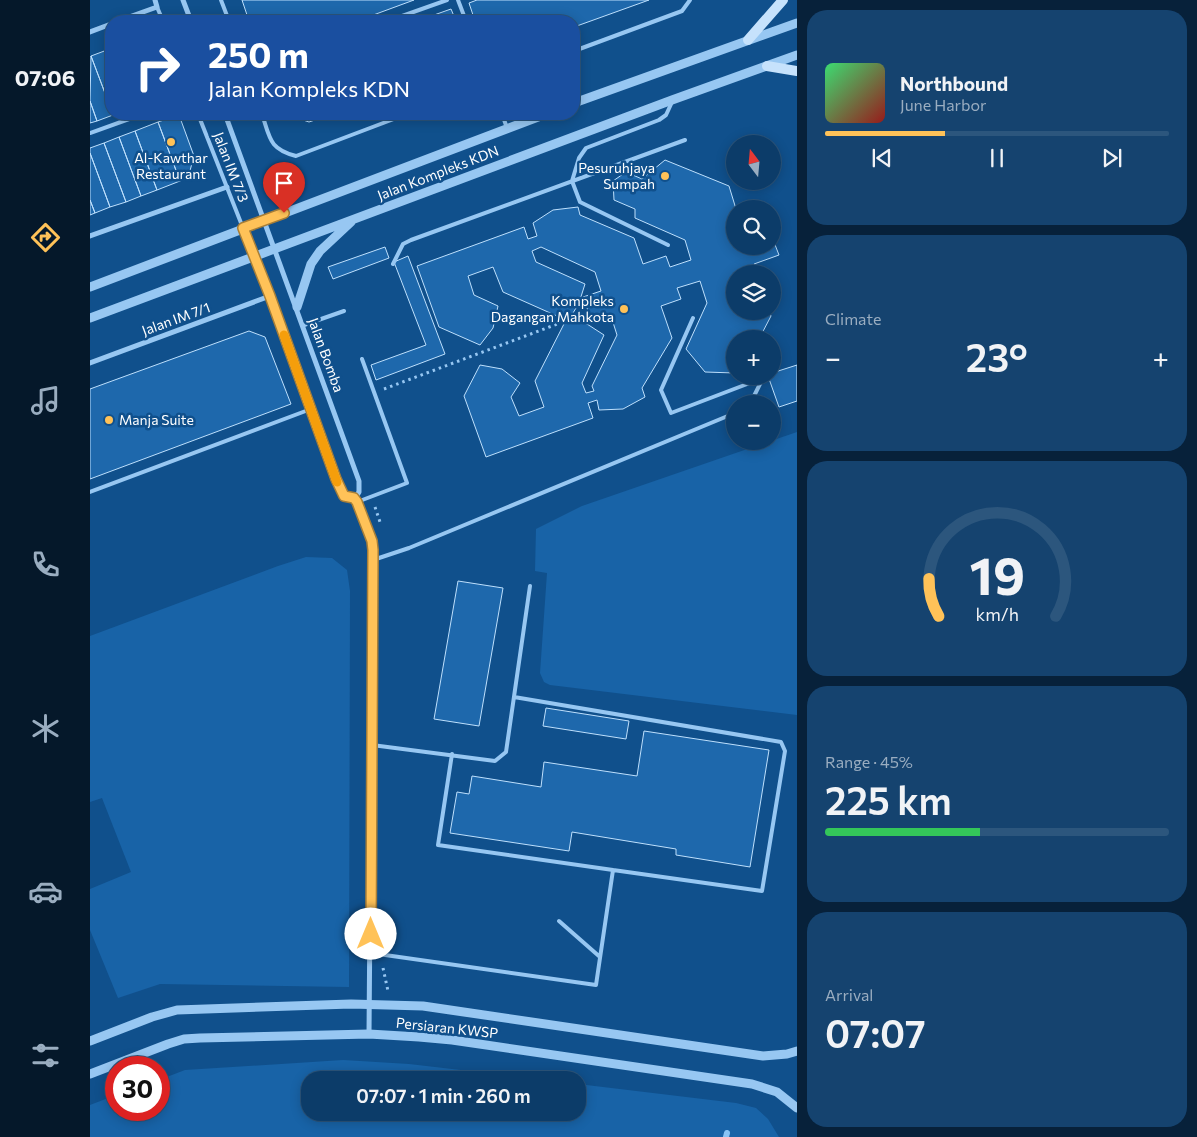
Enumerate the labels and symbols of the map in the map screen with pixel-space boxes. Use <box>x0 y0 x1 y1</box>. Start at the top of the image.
street label: Jalan IM 7/3 <box>210 129 253 204</box>
north arrow <box>726 135 781 190</box>
marker: Al-Kawthar Restaurant <box>165 136 177 148</box>
street label: Jalan Kompleks KDN <box>375 142 501 204</box>
place label: Al-Kawthar Restaurant <box>134 149 208 182</box>
place label: Pesuruhjaya Sumpah <box>578 159 655 192</box>
pin <box>263 162 305 213</box>
marker: Pesuruhjaya Sumpah <box>659 170 671 182</box>
place label: Kompleks Dagangan Mahkota <box>491 292 614 325</box>
street label: Jalan IM 7/1 <box>139 298 212 339</box>
marker: Kompleks Dagangan Mahkota <box>618 303 630 315</box>
street label: Jalan Bomba <box>305 315 348 394</box>
place label: Manja Suite <box>119 411 194 428</box>
marker: Manja Suite <box>103 414 115 426</box>
position arrow <box>344 907 396 959</box>
street label: Persiaran KWSP <box>395 1014 499 1041</box>
speed limit sign: 30 <box>105 1056 170 1121</box>

